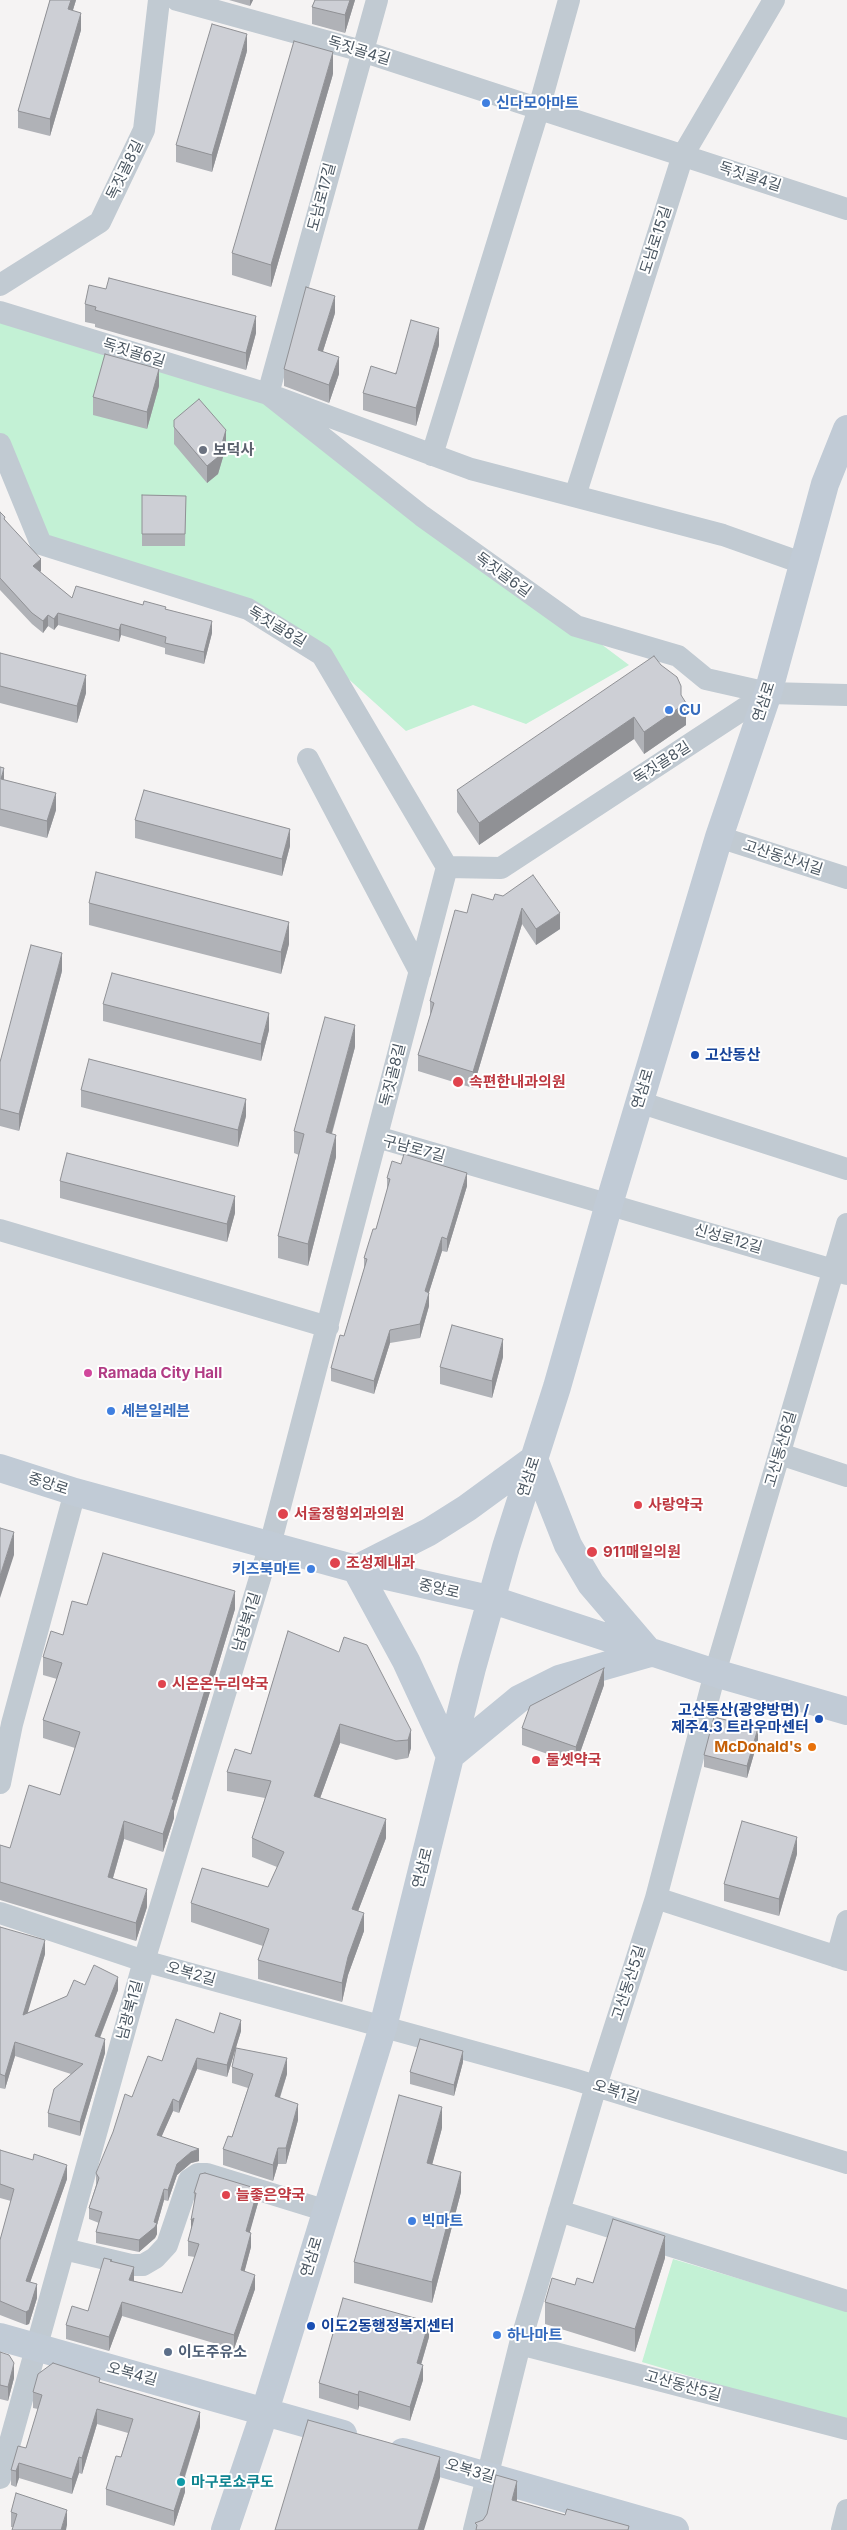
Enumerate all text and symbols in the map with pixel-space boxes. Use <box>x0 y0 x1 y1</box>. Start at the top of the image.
street label: 독짓골4길 <box>325 33 393 69</box>
place label: 신다모아마트 <box>496 94 579 112</box>
marker: 신다모아마트 <box>480 97 492 109</box>
street label: 독짓골8길 <box>103 137 147 203</box>
street label: 독짓골4길 <box>716 158 784 196</box>
street label: 도남로17길 <box>304 161 340 233</box>
street label: 도남로15길 <box>637 204 675 276</box>
street label: 독짓골6길 <box>101 335 167 371</box>
place label: 보덕사 <box>213 441 254 459</box>
marker: 보덕사 <box>197 444 209 456</box>
street label: 독짓골6길 <box>472 549 534 601</box>
street label: 독짓골8길 <box>245 603 309 651</box>
street label: 연삼로 <box>749 680 779 724</box>
place label: CU <box>679 701 701 719</box>
marker: CU <box>663 704 675 716</box>
street label: 독짓골8길 <box>630 738 694 788</box>
street label: 고산동산서길 <box>741 837 825 879</box>
street label: 독짓골8길 <box>376 1042 410 1108</box>
place label: 고산동산 <box>705 1046 760 1064</box>
marker: 고산동산 <box>689 1049 701 1061</box>
street label: 연삼로 <box>628 1067 658 1111</box>
place label: 속편한내과의원 <box>469 1073 566 1091</box>
marker: 속편한내과의원 <box>451 1075 465 1089</box>
street label: 구남로7길 <box>381 1132 447 1166</box>
street label: 신성로12길 <box>692 1221 764 1257</box>
place label: Ramada City Hall <box>98 1364 222 1382</box>
marker: Ramada City Hall <box>82 1367 94 1379</box>
place label: 세븐일레븐 <box>121 1402 190 1420</box>
marker: 세븐일레븐 <box>105 1405 117 1417</box>
street label: 고산동산6길 <box>762 1409 800 1489</box>
street label: 연삼로 <box>514 1455 544 1499</box>
street label: 중앙로 <box>26 1469 70 1499</box>
place label: 사랑약국 <box>648 1496 703 1514</box>
marker: 사랑약국 <box>632 1499 644 1511</box>
place label: 서울정형외과의원 <box>294 1505 404 1523</box>
marker: 서울정형외과의원 <box>276 1507 290 1521</box>
place label: 911매일의원 <box>603 1543 681 1561</box>
marker: 911매일의원 <box>585 1545 599 1559</box>
place label: 조성제내과 <box>346 1554 415 1572</box>
marker: 조성제내과 <box>328 1556 342 1570</box>
place label: 키즈북마트 <box>232 1560 301 1578</box>
marker: 키즈북마트 <box>305 1563 317 1575</box>
street label: 중앙로 <box>417 1576 461 1602</box>
street label: 남광북1길 <box>229 1590 265 1654</box>
place label: 시온온누리약국 <box>172 1675 269 1693</box>
marker: 시온온누리약국 <box>156 1678 168 1690</box>
place label: 고산동산(광양방면) / 제주4.3 트라우마센터 <box>671 1701 809 1736</box>
marker: 고산동산(광양방면) / 제주4.3 트라우마센터 <box>813 1713 825 1725</box>
place label: McDonald's <box>714 1738 802 1756</box>
marker: McDonald's <box>806 1741 818 1753</box>
place label: 둘셋약국 <box>546 1751 601 1769</box>
marker: 둘셋약국 <box>530 1754 542 1766</box>
street label: 연삼로 <box>409 1846 437 1890</box>
street label: 고산동산5길 <box>608 1943 650 2023</box>
street label: 오복2길 <box>164 1958 218 1990</box>
street label: 남광북1길 <box>113 1978 147 2042</box>
street label: 오복1길 <box>591 2076 641 2108</box>
place label: 늘좋은약국 <box>236 2186 305 2204</box>
marker: 늘좋은약국 <box>220 2189 232 2201</box>
place label: 빅마트 <box>422 2212 463 2230</box>
marker: 빅마트 <box>406 2215 418 2227</box>
street label: 연삼로 <box>297 2235 327 2279</box>
place label: 이도2동행정복지센터 <box>321 2317 455 2335</box>
marker: 이도2동행정복지센터 <box>305 2320 317 2332</box>
place label: 하나마트 <box>507 2326 562 2344</box>
marker: 하나마트 <box>491 2329 503 2341</box>
place label: 이도주유소 <box>178 2343 247 2361</box>
marker: 이도주유소 <box>162 2346 174 2358</box>
street label: 오복4길 <box>105 2359 159 2389</box>
street label: 고산동산5길 <box>643 2367 723 2405</box>
street label: 오복3길 <box>443 2455 497 2487</box>
place label: 마구로쇼쿠도 <box>191 2473 274 2491</box>
marker: 마구로쇼쿠도 <box>175 2476 187 2488</box>

